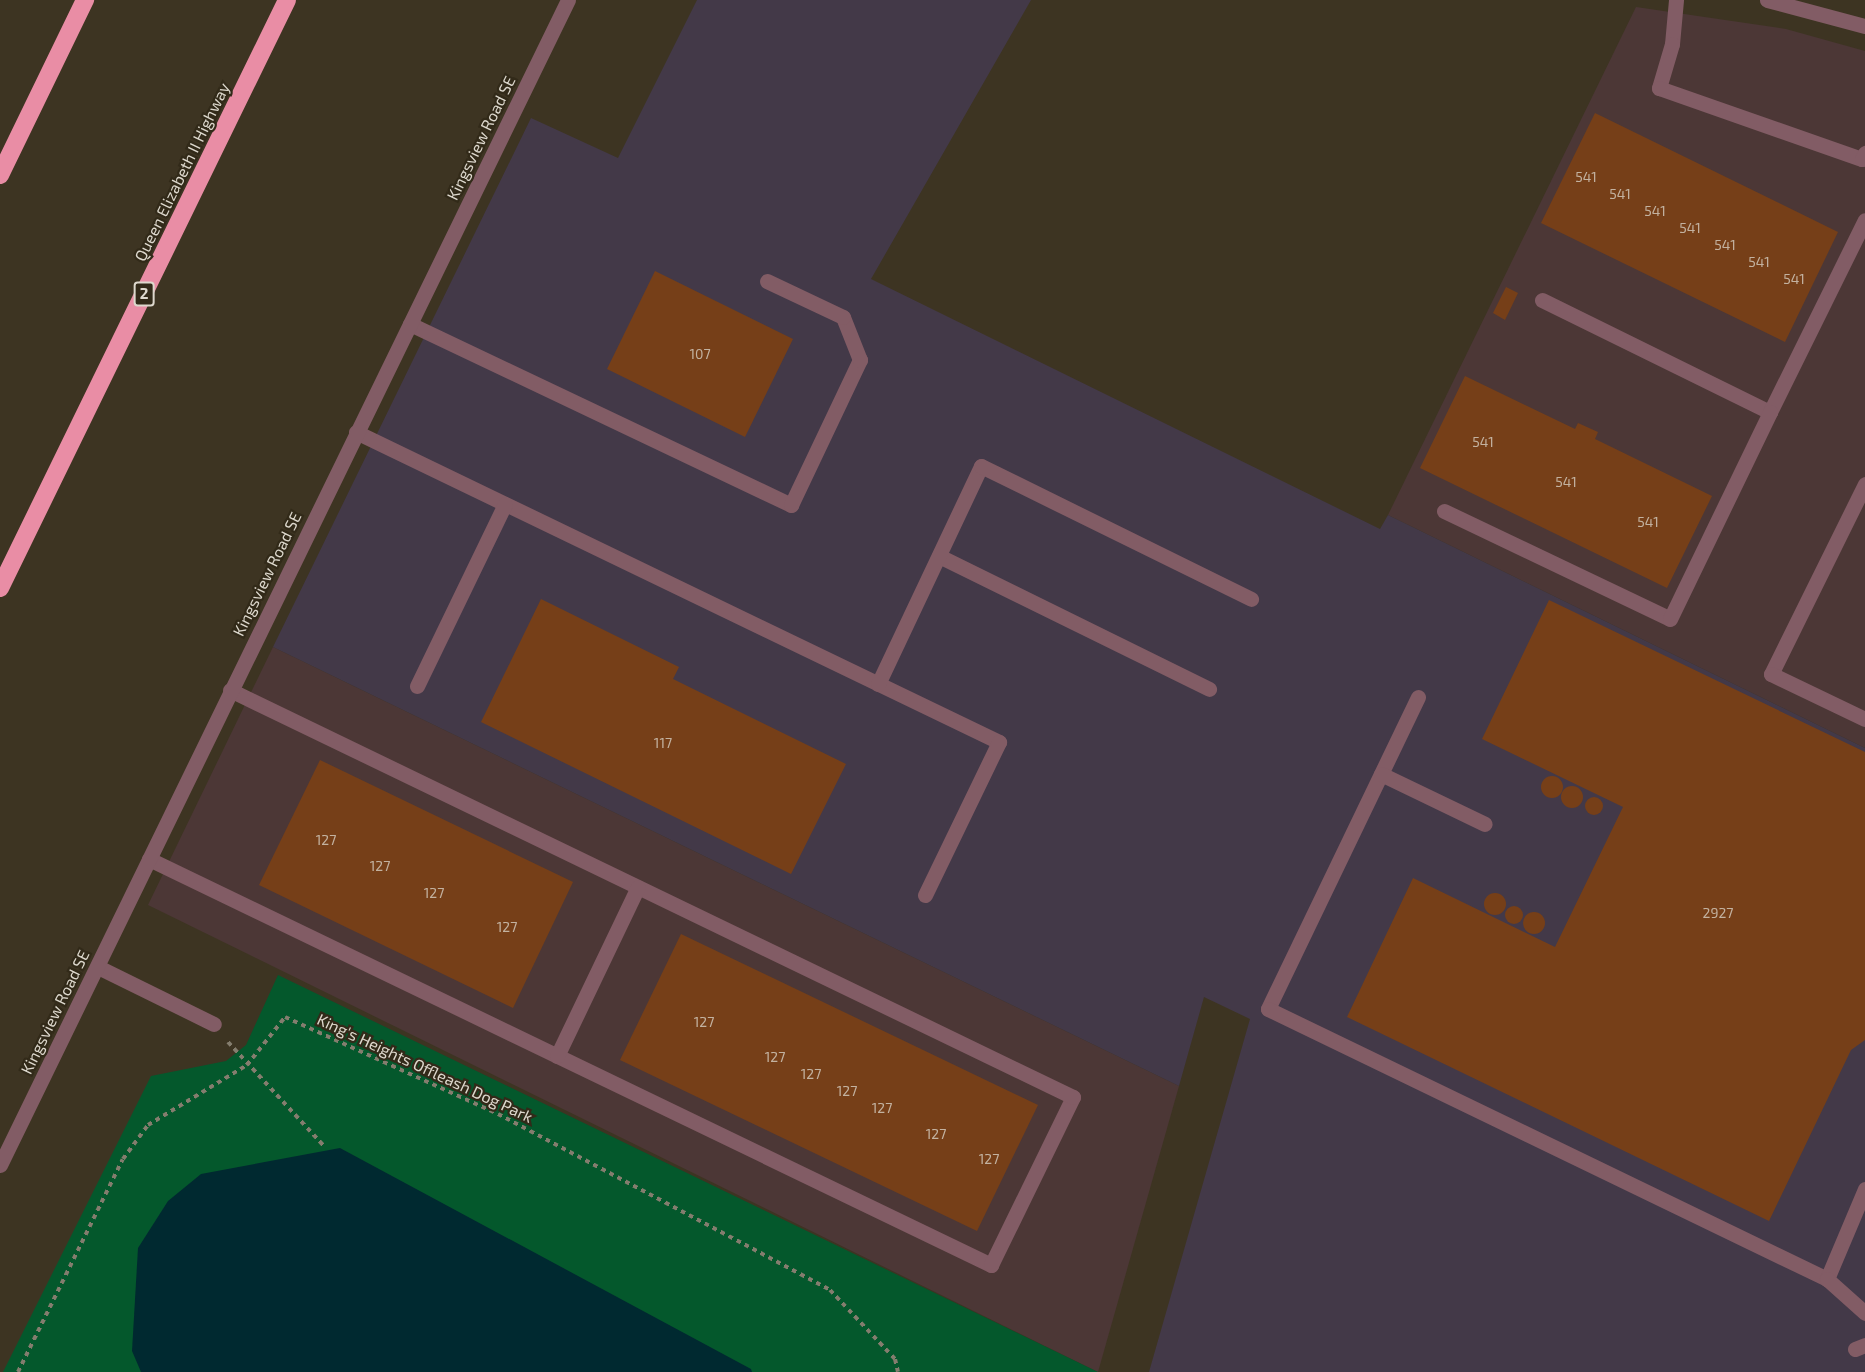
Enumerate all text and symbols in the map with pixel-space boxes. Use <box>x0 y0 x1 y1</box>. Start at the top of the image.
street label: Kingsview Road SE <box>443 73 519 203</box>
street label: Queen Elizabeth II Highway <box>130 80 234 264</box>
house number: 541 <box>1575 169 1597 185</box>
house number: 541 <box>1609 186 1631 202</box>
house number: 541 <box>1644 203 1666 219</box>
house number: 541 <box>1679 220 1701 236</box>
house number: 541 <box>1714 237 1736 253</box>
house number: 541 <box>1748 254 1770 270</box>
house number: 541 <box>1783 271 1805 287</box>
road number: 2 <box>134 282 154 306</box>
house number: 107 <box>689 346 711 362</box>
house number: 541 <box>1472 434 1494 450</box>
house number: 541 <box>1555 474 1577 490</box>
street label: Kingsview Road SE <box>229 509 305 639</box>
house number: 541 <box>1637 514 1659 530</box>
house number: 117 <box>654 735 672 751</box>
house number: 127 <box>316 832 336 848</box>
house number: 127 <box>370 858 390 874</box>
house number: 127 <box>424 885 444 901</box>
house number: 2927 <box>1703 905 1733 921</box>
house number: 127 <box>497 919 517 935</box>
street label: Kingsview Road SE <box>17 947 93 1077</box>
street label: King's Heights Offleash Dog Park <box>314 1009 536 1127</box>
house number: 127 <box>694 1014 714 1030</box>
house number: 127 <box>765 1049 785 1065</box>
house number: 127 <box>801 1066 821 1082</box>
house number: 127 <box>837 1083 857 1099</box>
house number: 127 <box>872 1100 892 1116</box>
house number: 127 <box>926 1126 946 1142</box>
house number: 127 <box>979 1151 999 1167</box>

